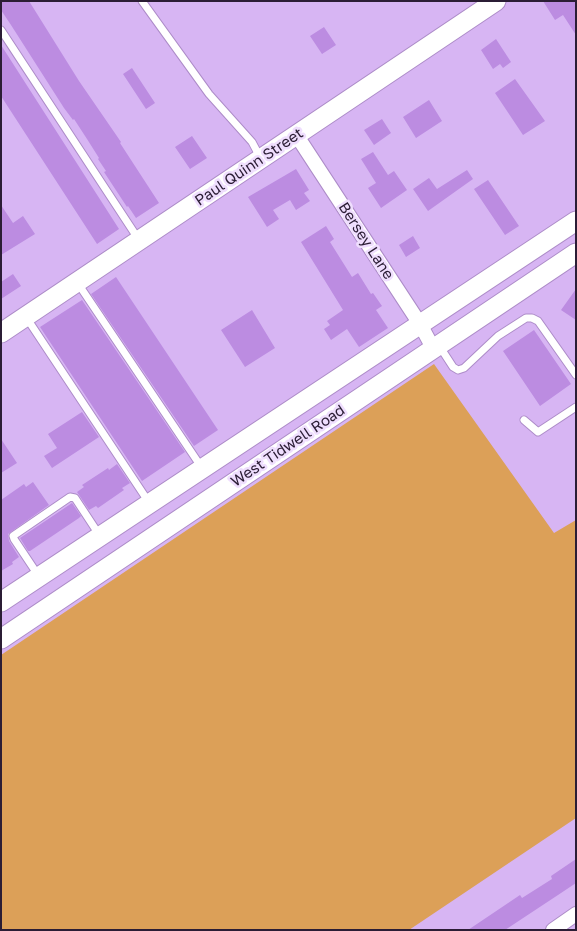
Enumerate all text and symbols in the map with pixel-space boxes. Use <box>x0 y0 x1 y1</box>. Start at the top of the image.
street label: Paul Quinn Street <box>192 124 306 210</box>
street label: Bersey Lane <box>334 199 398 283</box>
street label: West Tidwell Road <box>228 401 348 491</box>

